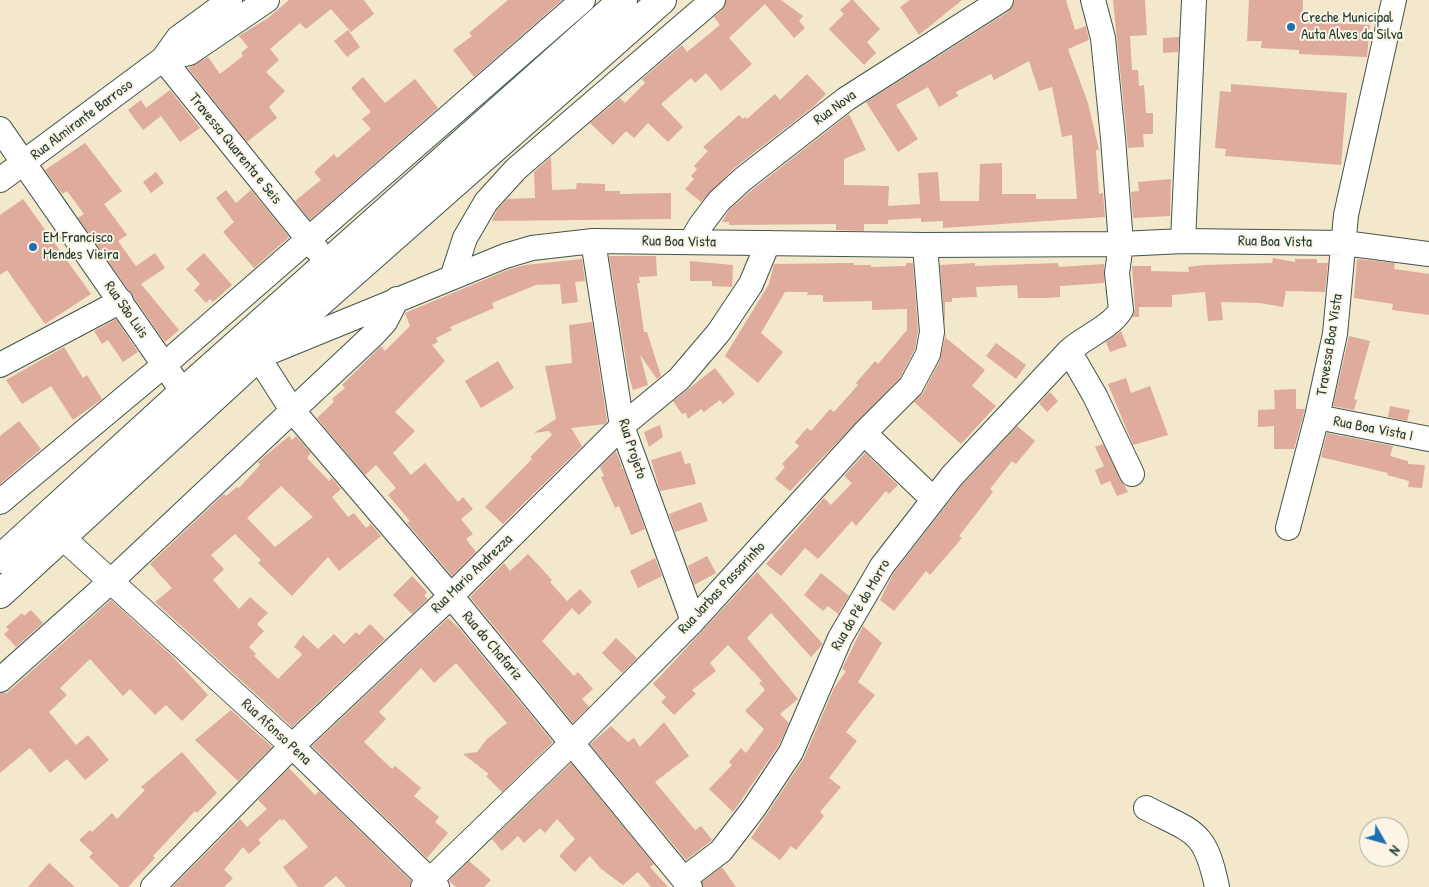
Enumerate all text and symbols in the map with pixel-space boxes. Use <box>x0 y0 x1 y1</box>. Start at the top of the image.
place label: Creche Municipal Auta Alves da Silva <box>1301 9 1403 44</box>
marker: Creche Municipal Auta Alves da Silva <box>1285 21 1297 33</box>
street label: Rua Almirante Barroso <box>27 76 137 164</box>
street label: Rua Nova <box>810 87 860 129</box>
street label: Travessa Quarenta e Seis <box>185 90 285 208</box>
place label: EM Francisco Mendes Vieira <box>43 229 118 264</box>
street label: Rua Boa Vista <box>642 232 716 252</box>
street label: Rua Boa Vista <box>1238 232 1312 252</box>
marker: EM Francisco Mendes Vieira <box>27 241 39 253</box>
street label: Rua São Luis <box>100 278 152 342</box>
street label: Travessa Boa Vista <box>1313 293 1347 397</box>
street label: Rua Boa Vista I <box>1332 412 1414 446</box>
street label: Rua Projeto <box>614 417 650 481</box>
street label: Rua Mario Andrezza <box>428 531 516 617</box>
street label: Rua Jarbas Passarinho <box>675 538 769 638</box>
street label: Rua do Pé do Morro <box>828 556 894 654</box>
street label: Rua do Chafariz <box>458 608 526 684</box>
street label: Rua Afonso Pena <box>237 695 315 769</box>
north arrow <box>1359 817 1409 867</box>
text: N <box>1386 842 1405 860</box>

